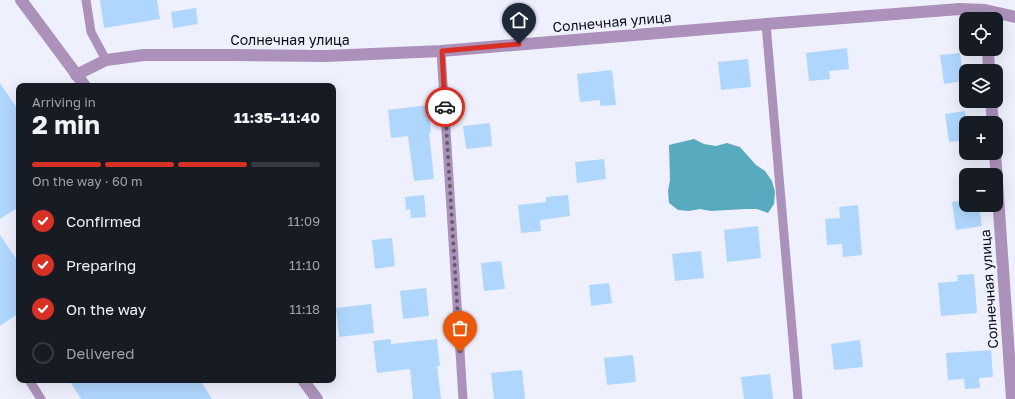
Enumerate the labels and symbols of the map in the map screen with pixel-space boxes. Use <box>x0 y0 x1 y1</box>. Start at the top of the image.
pin <box>502 3 536 44</box>
street label: Солнечная улица <box>552 8 672 35</box>
street label: Солнечная улица <box>230 31 350 48</box>
courier <box>425 87 465 127</box>
street label: Солнечная улица <box>976 229 1001 349</box>
pin <box>443 311 477 352</box>

